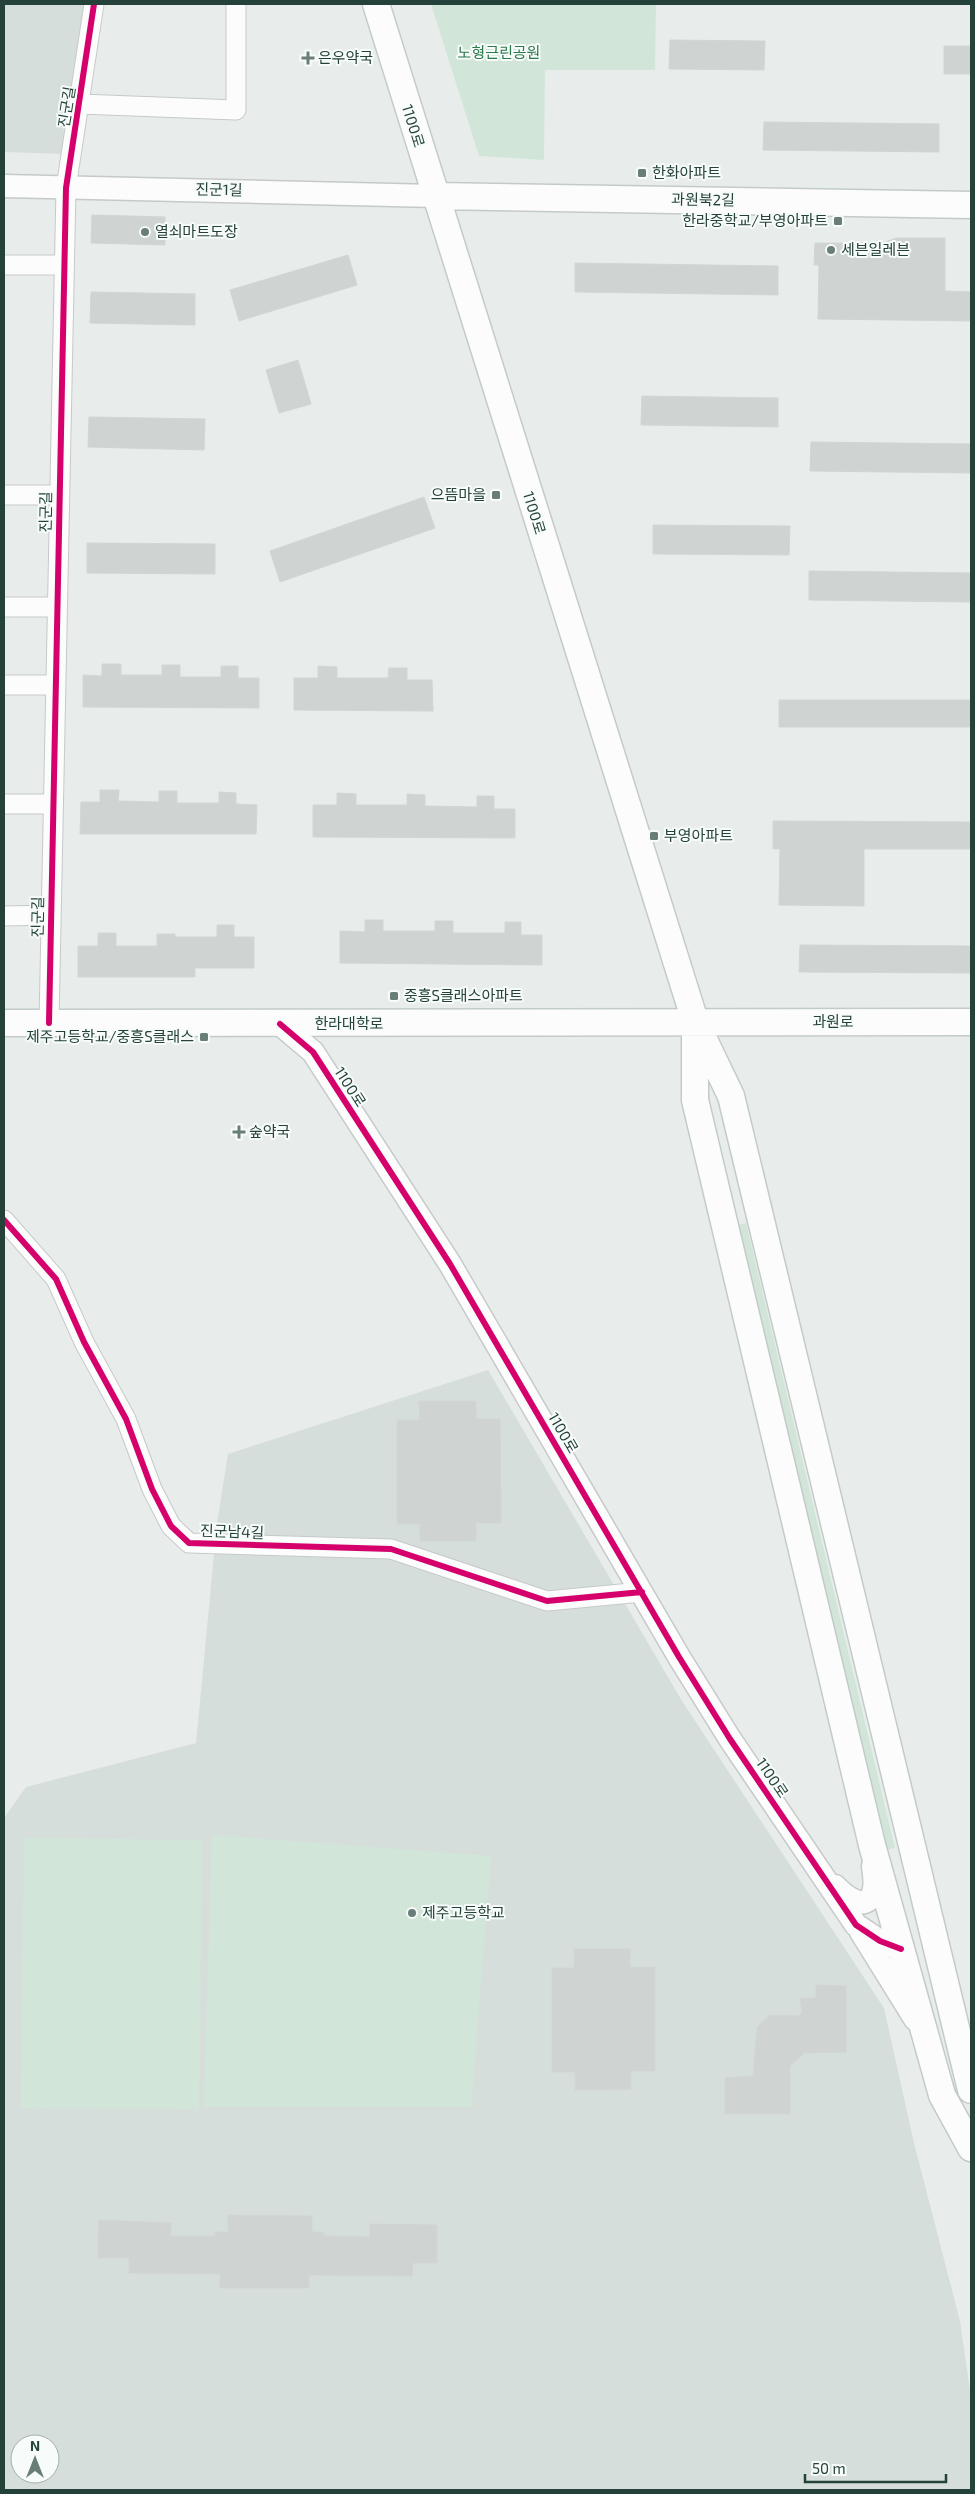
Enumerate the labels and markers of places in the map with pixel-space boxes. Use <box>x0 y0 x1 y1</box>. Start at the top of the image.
place label: 은우약국 <box>318 48 373 66</box>
marker: 은우약국 <box>302 52 314 64</box>
place label: 한화아파트 <box>652 163 721 181</box>
marker: 한화아파트 <box>636 167 648 179</box>
place label: 한라중학교/부영아파트 <box>682 211 828 229</box>
marker: 한라중학교/부영아파트 <box>832 215 844 227</box>
place label: 열쇠마트도장 <box>155 222 238 240</box>
marker: 열쇠마트도장 <box>139 226 151 238</box>
place label: 세븐일레븐 <box>841 240 910 258</box>
marker: 세븐일레븐 <box>825 244 837 256</box>
place label: 으뜸마을 <box>431 485 486 503</box>
marker: 으뜸마을 <box>490 489 502 501</box>
place label: 부영아파트 <box>664 826 733 844</box>
marker: 부영아파트 <box>648 830 660 842</box>
place label: 중흥S클래스아파트 <box>404 986 523 1004</box>
marker: 중흥S클래스아파트 <box>388 990 400 1002</box>
place label: 제주고등학교/중흥S클래스 <box>26 1027 194 1045</box>
marker: 제주고등학교/중흥S클래스 <box>198 1031 210 1043</box>
place label: 숲약국 <box>249 1122 290 1140</box>
marker: 숲약국 <box>233 1126 245 1138</box>
place label: 제주고등학교 <box>422 1903 505 1921</box>
marker: 제주고등학교 <box>406 1907 418 1919</box>

